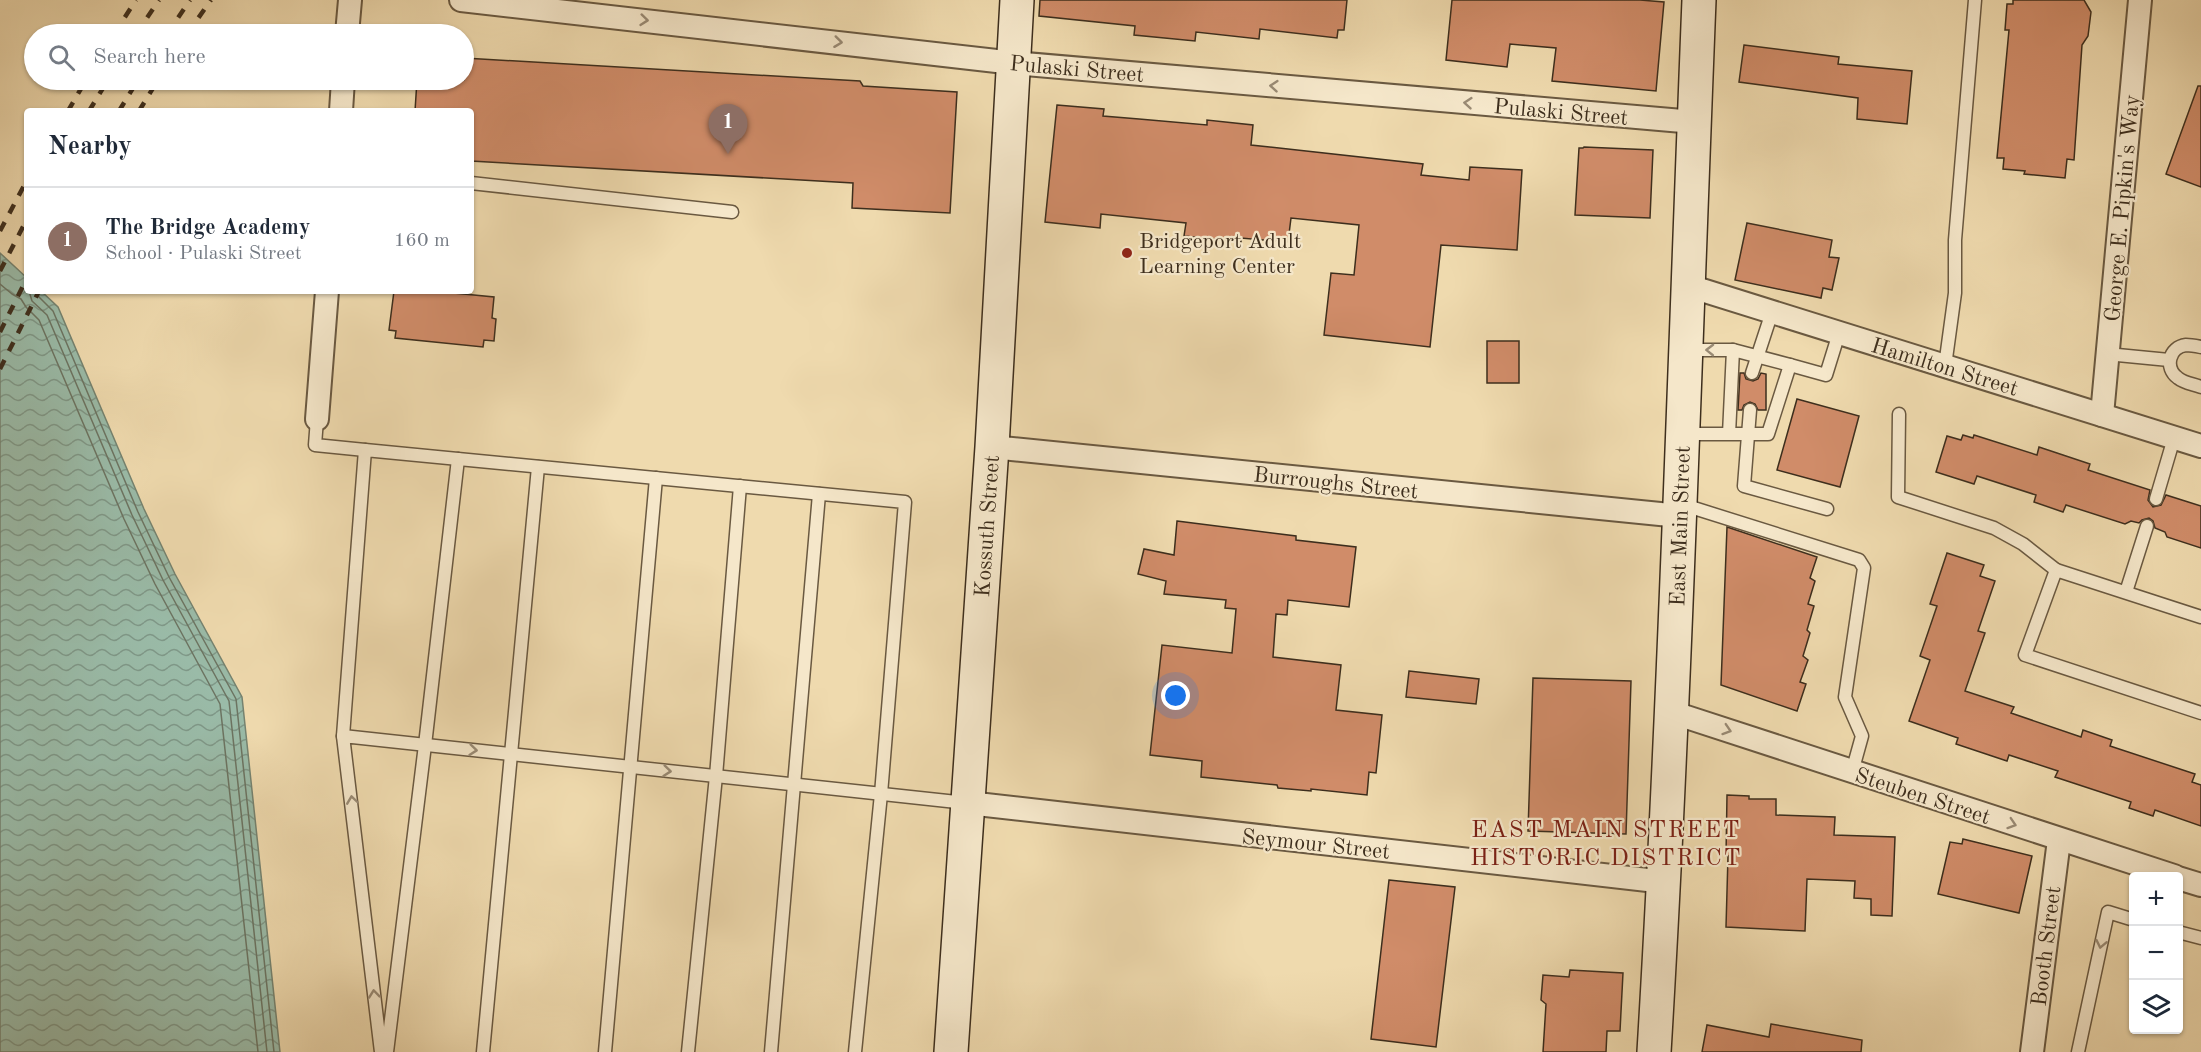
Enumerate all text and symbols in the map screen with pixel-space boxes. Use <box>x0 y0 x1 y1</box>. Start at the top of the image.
one-way arrow <box>640 13 649 26</box>
search box <box>24 24 474 90</box>
one-way arrow <box>833 36 842 48</box>
icon: search <box>45 41 78 74</box>
text: Search here <box>93 46 206 68</box>
street label: Pulaski Street <box>1009 53 1145 87</box>
one-way arrow <box>1270 80 1279 93</box>
street label: George E. Pipkin's Way <box>2102 93 2144 323</box>
one-way arrow <box>1464 96 1473 109</box>
street label: Pulaski Street <box>1493 96 1629 130</box>
pin: 1 <box>708 104 748 154</box>
text: Nearby <box>48 134 132 160</box>
text: The Bridge Academy <box>105 217 310 239</box>
text: 1 <box>62 231 73 251</box>
text: 160 m <box>394 231 450 251</box>
place label: Bridgeport Adult Learning Center <box>1139 231 1302 278</box>
text: School · Pulaski Street <box>105 244 302 264</box>
marker: Bridgeport Adult Learning Center <box>1120 246 1134 260</box>
street label: Hamilton Street <box>1868 335 2021 401</box>
one-way arrow <box>1705 344 1714 356</box>
street label: East Main Street <box>1667 445 1695 607</box>
street label: Kossuth Street <box>972 454 1004 598</box>
street label: Burroughs Street <box>1252 464 1419 504</box>
your location <box>1161 681 1190 710</box>
one-way arrow <box>1721 723 1732 736</box>
one-way arrow <box>469 744 478 756</box>
one-way arrow <box>663 764 672 777</box>
street label: Steuben Street <box>1852 765 1993 829</box>
one-way arrow <box>346 796 359 805</box>
one-way arrow <box>2006 817 2017 829</box>
district label: EAST MAIN STREET HISTORIC DISTRICT <box>1470 819 1742 871</box>
street label: Seymour Street <box>1241 826 1391 864</box>
map controls <box>2129 872 2183 1034</box>
button: + <box>2129 872 2183 926</box>
street label: Booth Street <box>2029 885 2065 1008</box>
button: − <box>2129 926 2183 980</box>
one-way arrow <box>2096 939 2109 949</box>
button: layers <box>2129 980 2183 1034</box>
one-way arrow <box>368 989 381 998</box>

